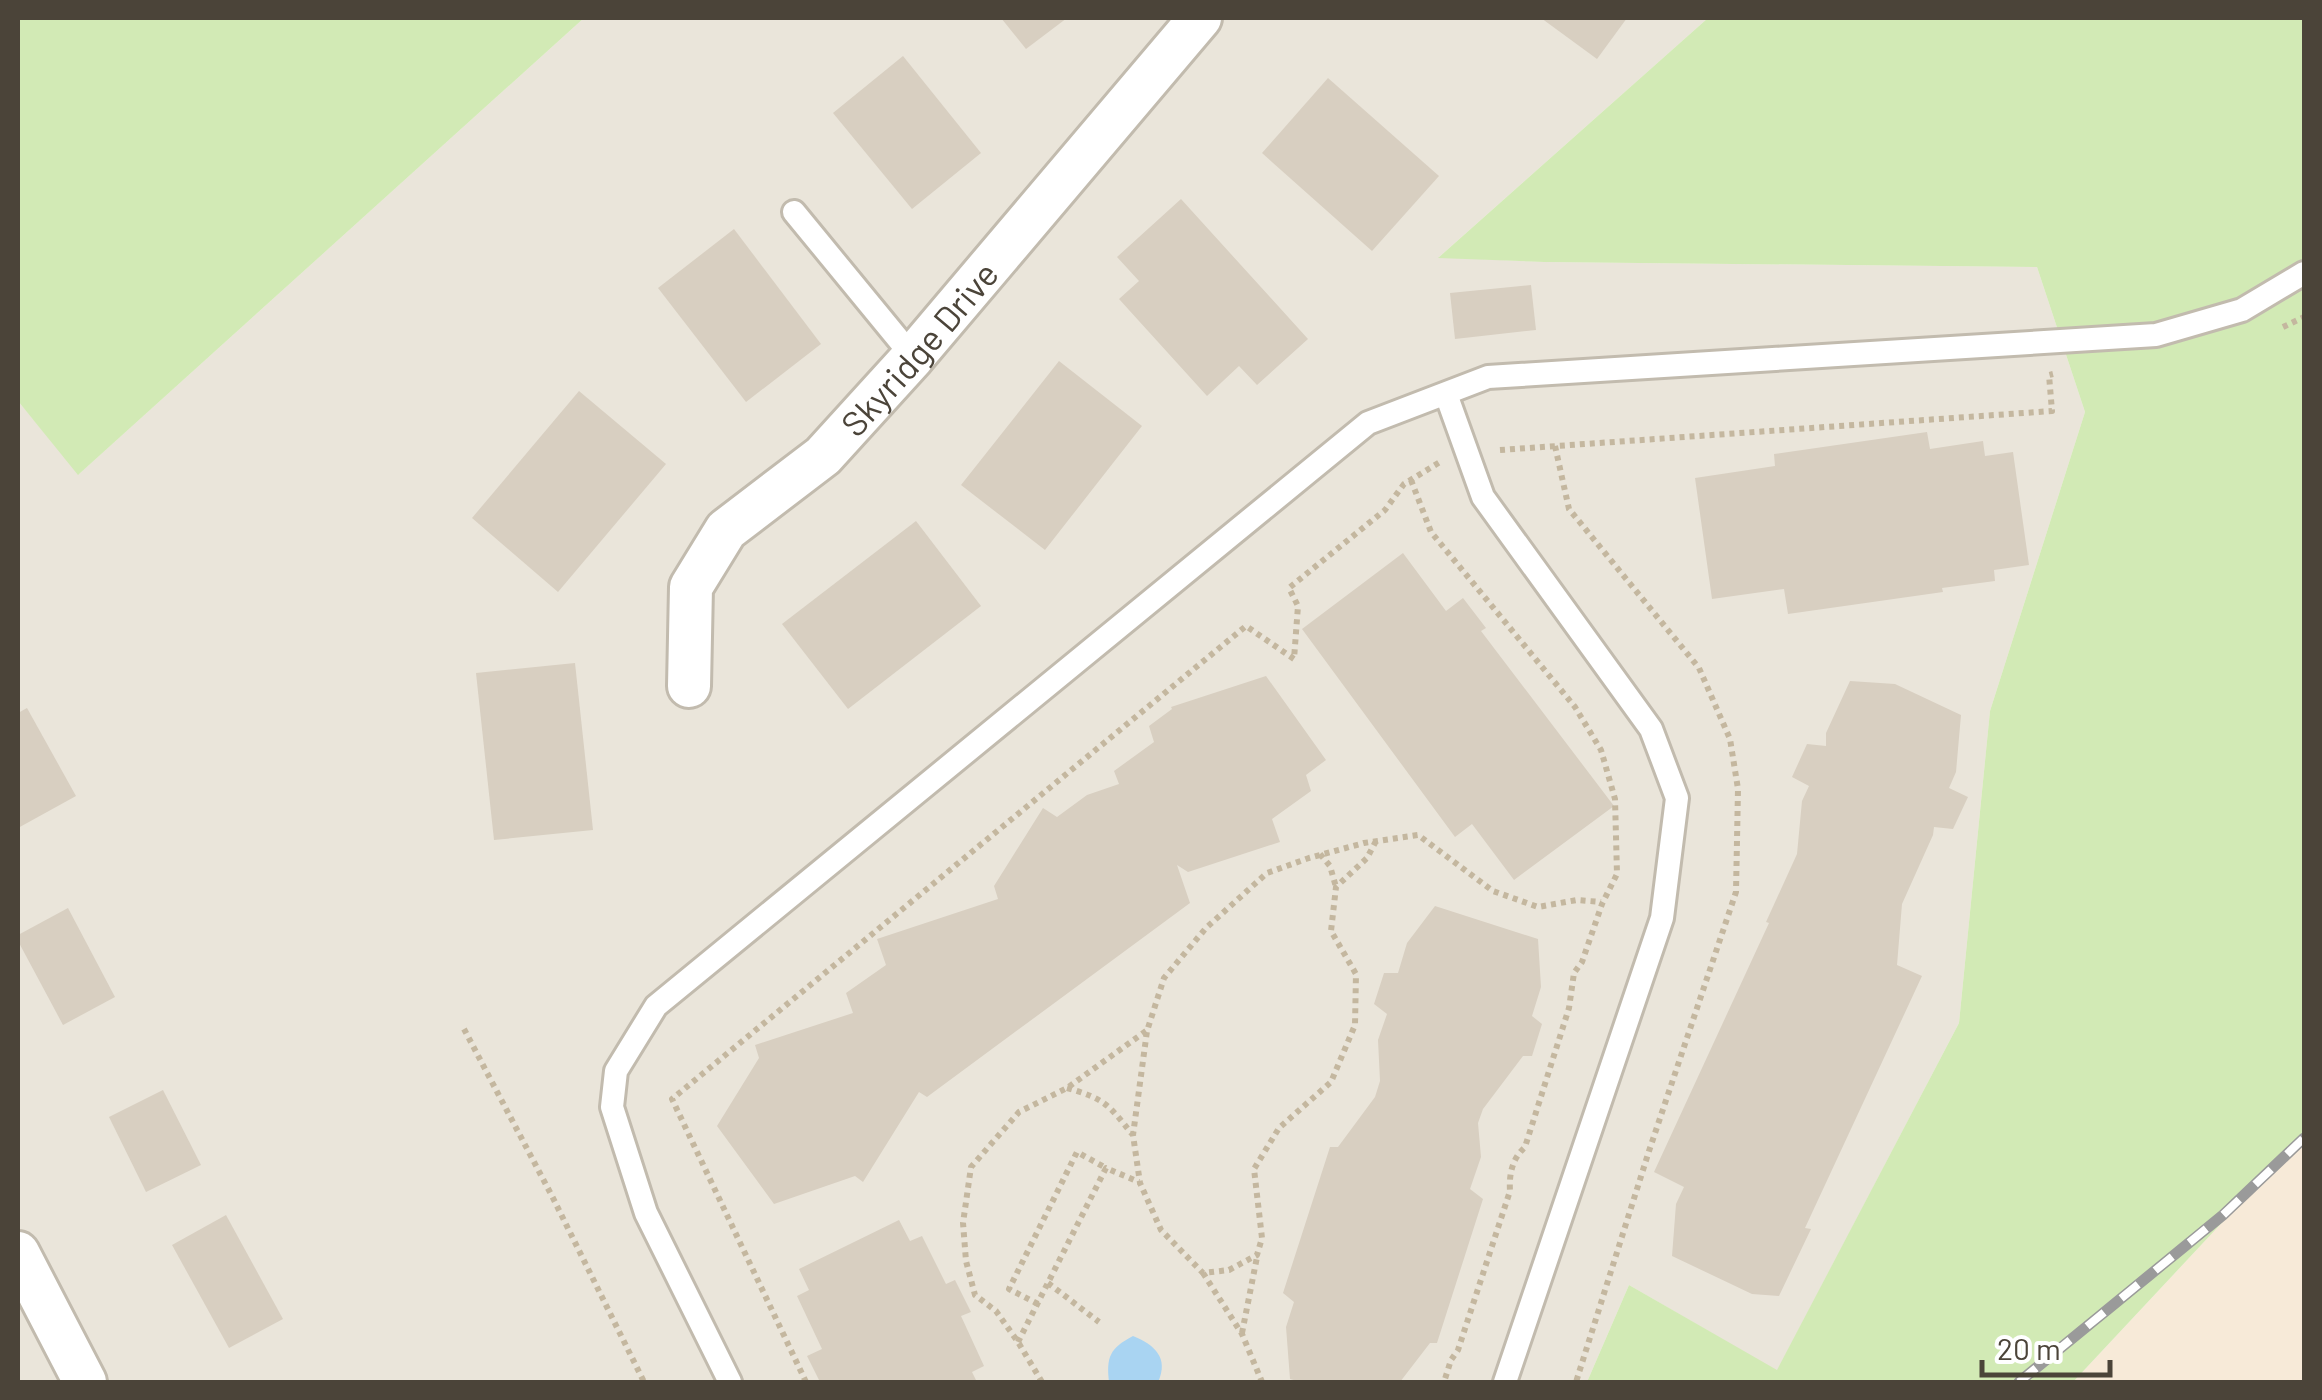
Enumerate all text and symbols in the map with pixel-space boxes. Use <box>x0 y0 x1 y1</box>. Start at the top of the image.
street label: Skyridge Drive <box>831 253 1006 444</box>
scale bar <box>1982 1315 2110 1377</box>
text: 20 m <box>1997 1330 2061 1366</box>

